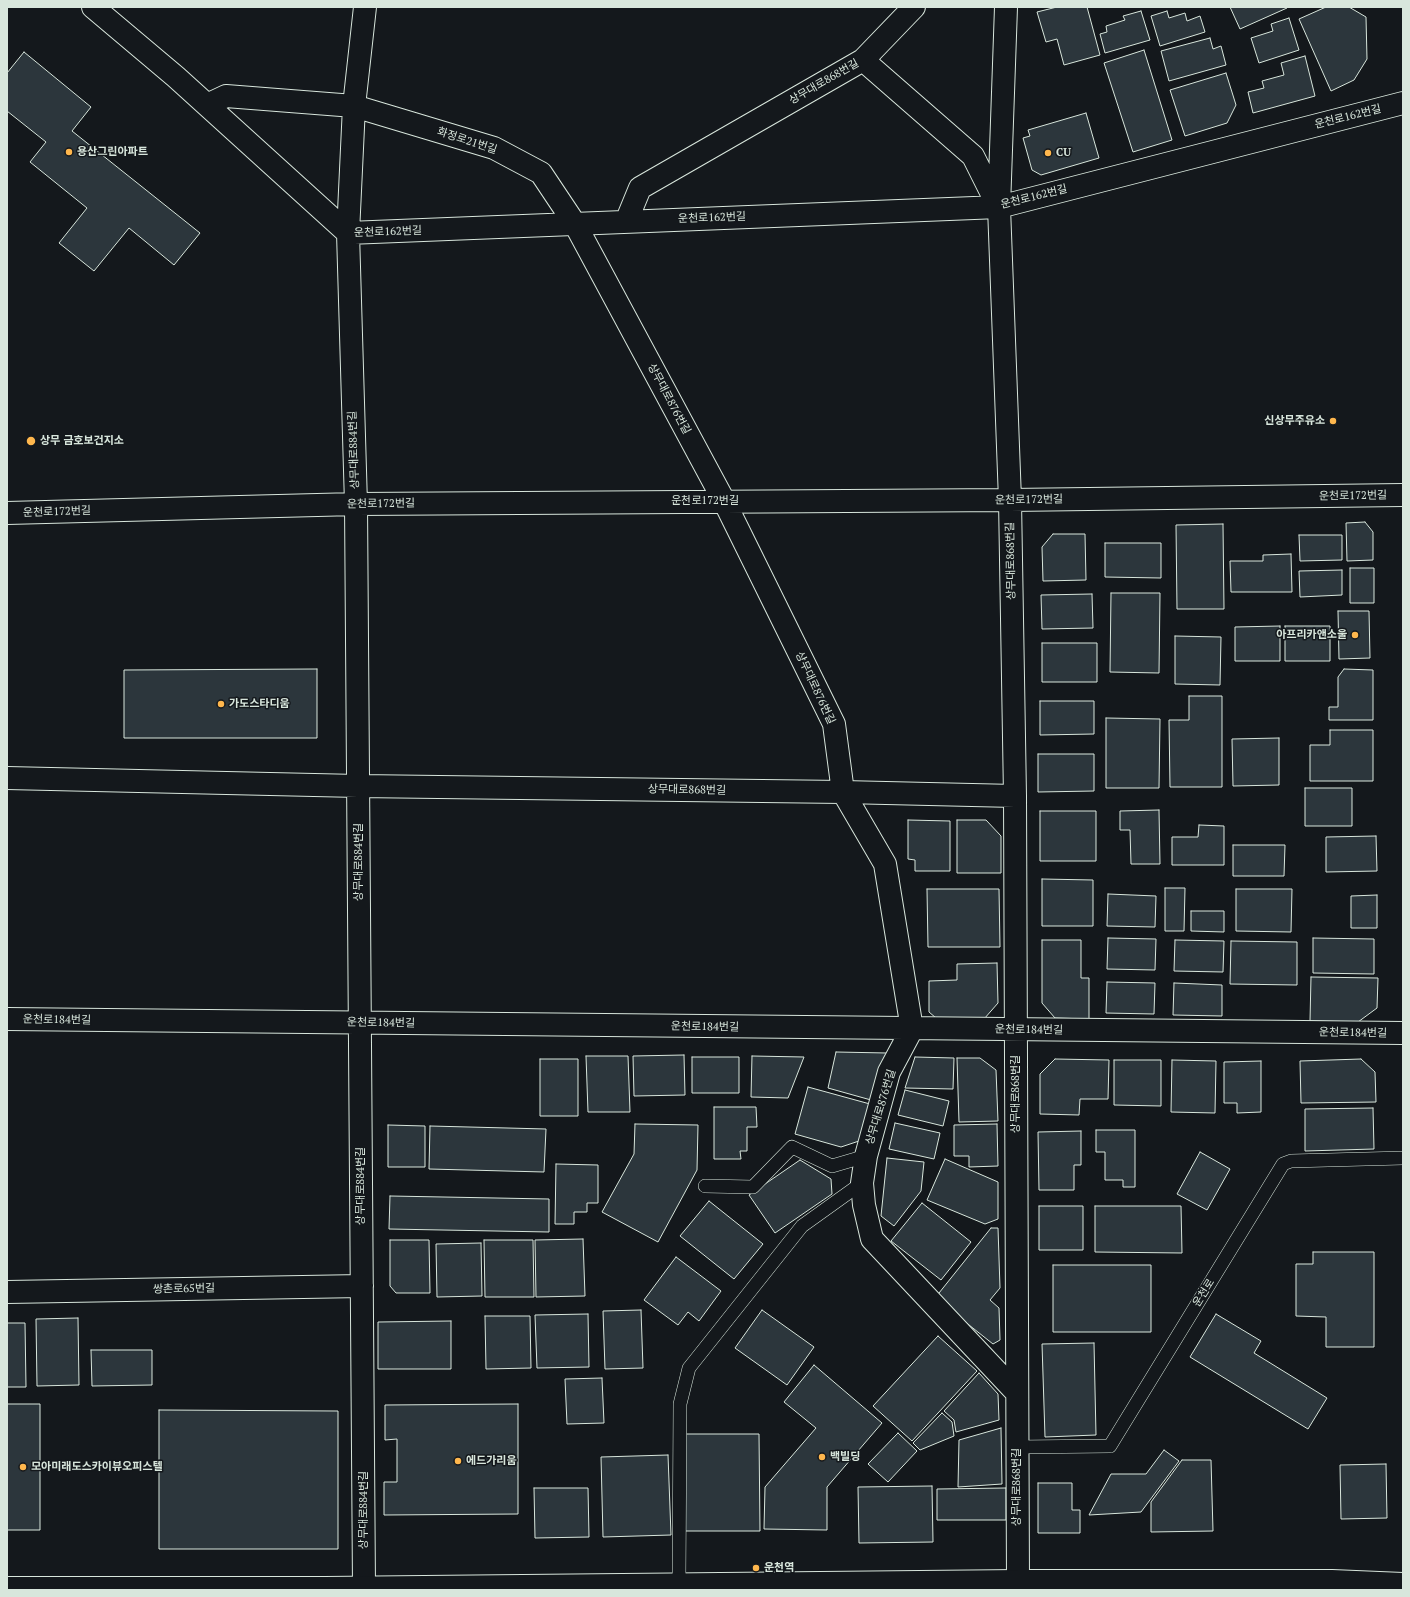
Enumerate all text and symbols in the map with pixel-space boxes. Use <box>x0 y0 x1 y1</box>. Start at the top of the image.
street label: 상무대로868번길 <box>787 57 861 107</box>
street label: 운천로162번길 <box>1313 102 1383 132</box>
street label: 화정로21번길 <box>435 125 499 157</box>
place label: 용산그린아파트 <box>77 145 148 159</box>
place label: CU <box>1056 146 1071 160</box>
marker: 용산그린아파트 <box>64 147 74 157</box>
marker: CU <box>1043 148 1053 158</box>
street label: 운천로162번길 <box>999 182 1069 212</box>
street label: 운천로162번길 <box>678 210 746 226</box>
street label: 운천로162번길 <box>354 224 422 240</box>
street label: 상무대로876번길 <box>645 361 693 437</box>
street label: 상무대로884번길 <box>346 411 362 489</box>
place label: 신상무주유소 <box>1264 414 1325 428</box>
marker: 신상무주유소 <box>1328 416 1338 426</box>
place label: 상무 금호보건지소 <box>40 434 124 448</box>
marker: 상무 금호보건지소 <box>25 435 37 447</box>
street label: 운천로172번길 <box>1319 489 1387 503</box>
street label: 운천로172번길 <box>995 493 1063 507</box>
street label: 운천로172번길 <box>671 494 739 508</box>
street label: 운천로172번길 <box>347 497 415 511</box>
street label: 운천로172번길 <box>23 504 91 520</box>
street label: 상무대로868번길 <box>1004 522 1018 600</box>
place label: 아프리카앤소울 <box>1276 628 1347 642</box>
marker: 아프리카앤소울 <box>1350 630 1360 640</box>
street label: 상무대로876번길 <box>792 650 838 726</box>
place label: 가도스타디움 <box>229 697 290 711</box>
marker: 가도스타디움 <box>216 699 226 709</box>
street label: 상무대로868번길 <box>648 783 726 797</box>
street label: 상무대로884번길 <box>352 823 366 901</box>
street label: 운천로184번길 <box>23 1013 91 1027</box>
street label: 운천로184번길 <box>347 1016 415 1030</box>
street label: 운천로184번길 <box>671 1020 739 1034</box>
street label: 운천로184번길 <box>995 1023 1063 1037</box>
street label: 운천로184번길 <box>1319 1026 1387 1040</box>
street label: 상무대로868번길 <box>1009 1055 1023 1133</box>
street label: 상무대로876번길 <box>863 1068 899 1146</box>
street label: 상무대로884번길 <box>354 1147 368 1225</box>
street label: 운천로 <box>1190 1277 1218 1309</box>
street label: 쌍촌로65번길 <box>153 1282 215 1296</box>
street label: 상무대로868번길 <box>1010 1448 1024 1526</box>
place label: 백빌딩 <box>830 1450 860 1464</box>
marker: 백빌딩 <box>817 1452 827 1462</box>
place label: 에드가리움 <box>466 1454 517 1468</box>
marker: 에드가리움 <box>453 1456 463 1466</box>
place label: 모아미래도스카이뷰오피스텔 <box>31 1460 163 1474</box>
marker: 모아미래도스카이뷰오피스텔 <box>18 1462 28 1472</box>
street label: 상무대로884번길 <box>357 1471 371 1549</box>
place label: 운천역 <box>764 1561 794 1575</box>
marker: 운천역 <box>751 1563 761 1573</box>

